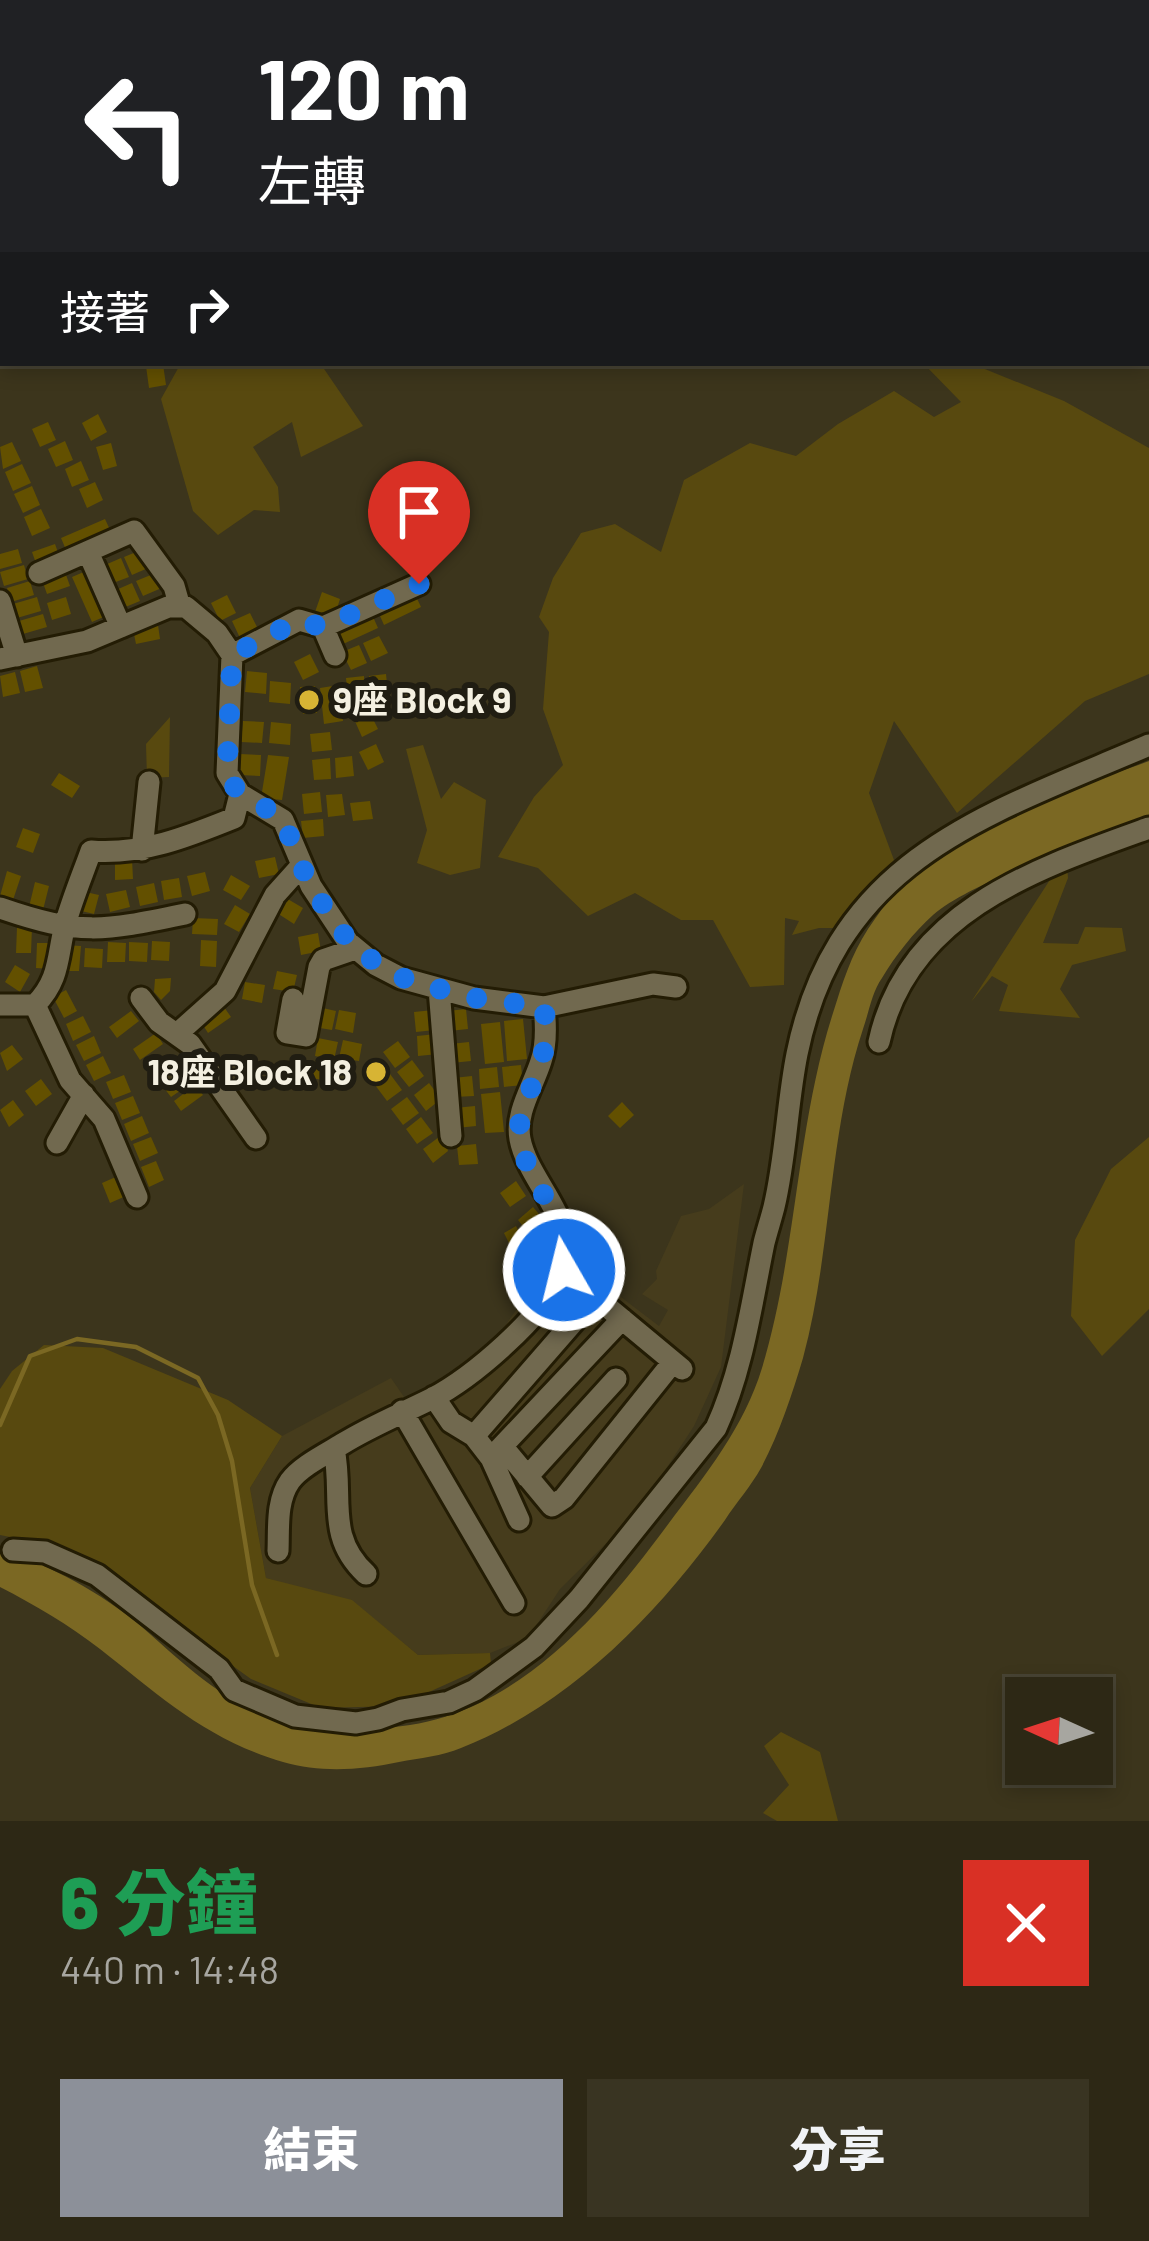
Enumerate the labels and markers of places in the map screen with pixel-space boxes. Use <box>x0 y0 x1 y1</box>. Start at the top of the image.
pin <box>368 461 470 584</box>
place label: 9座 Block 9 <box>333 677 511 720</box>
marker: 9座 Block 9 <box>296 687 322 713</box>
place label: 18座 Block 18 <box>147 1049 352 1092</box>
marker: 18座 Block 18 <box>363 1059 389 1085</box>

